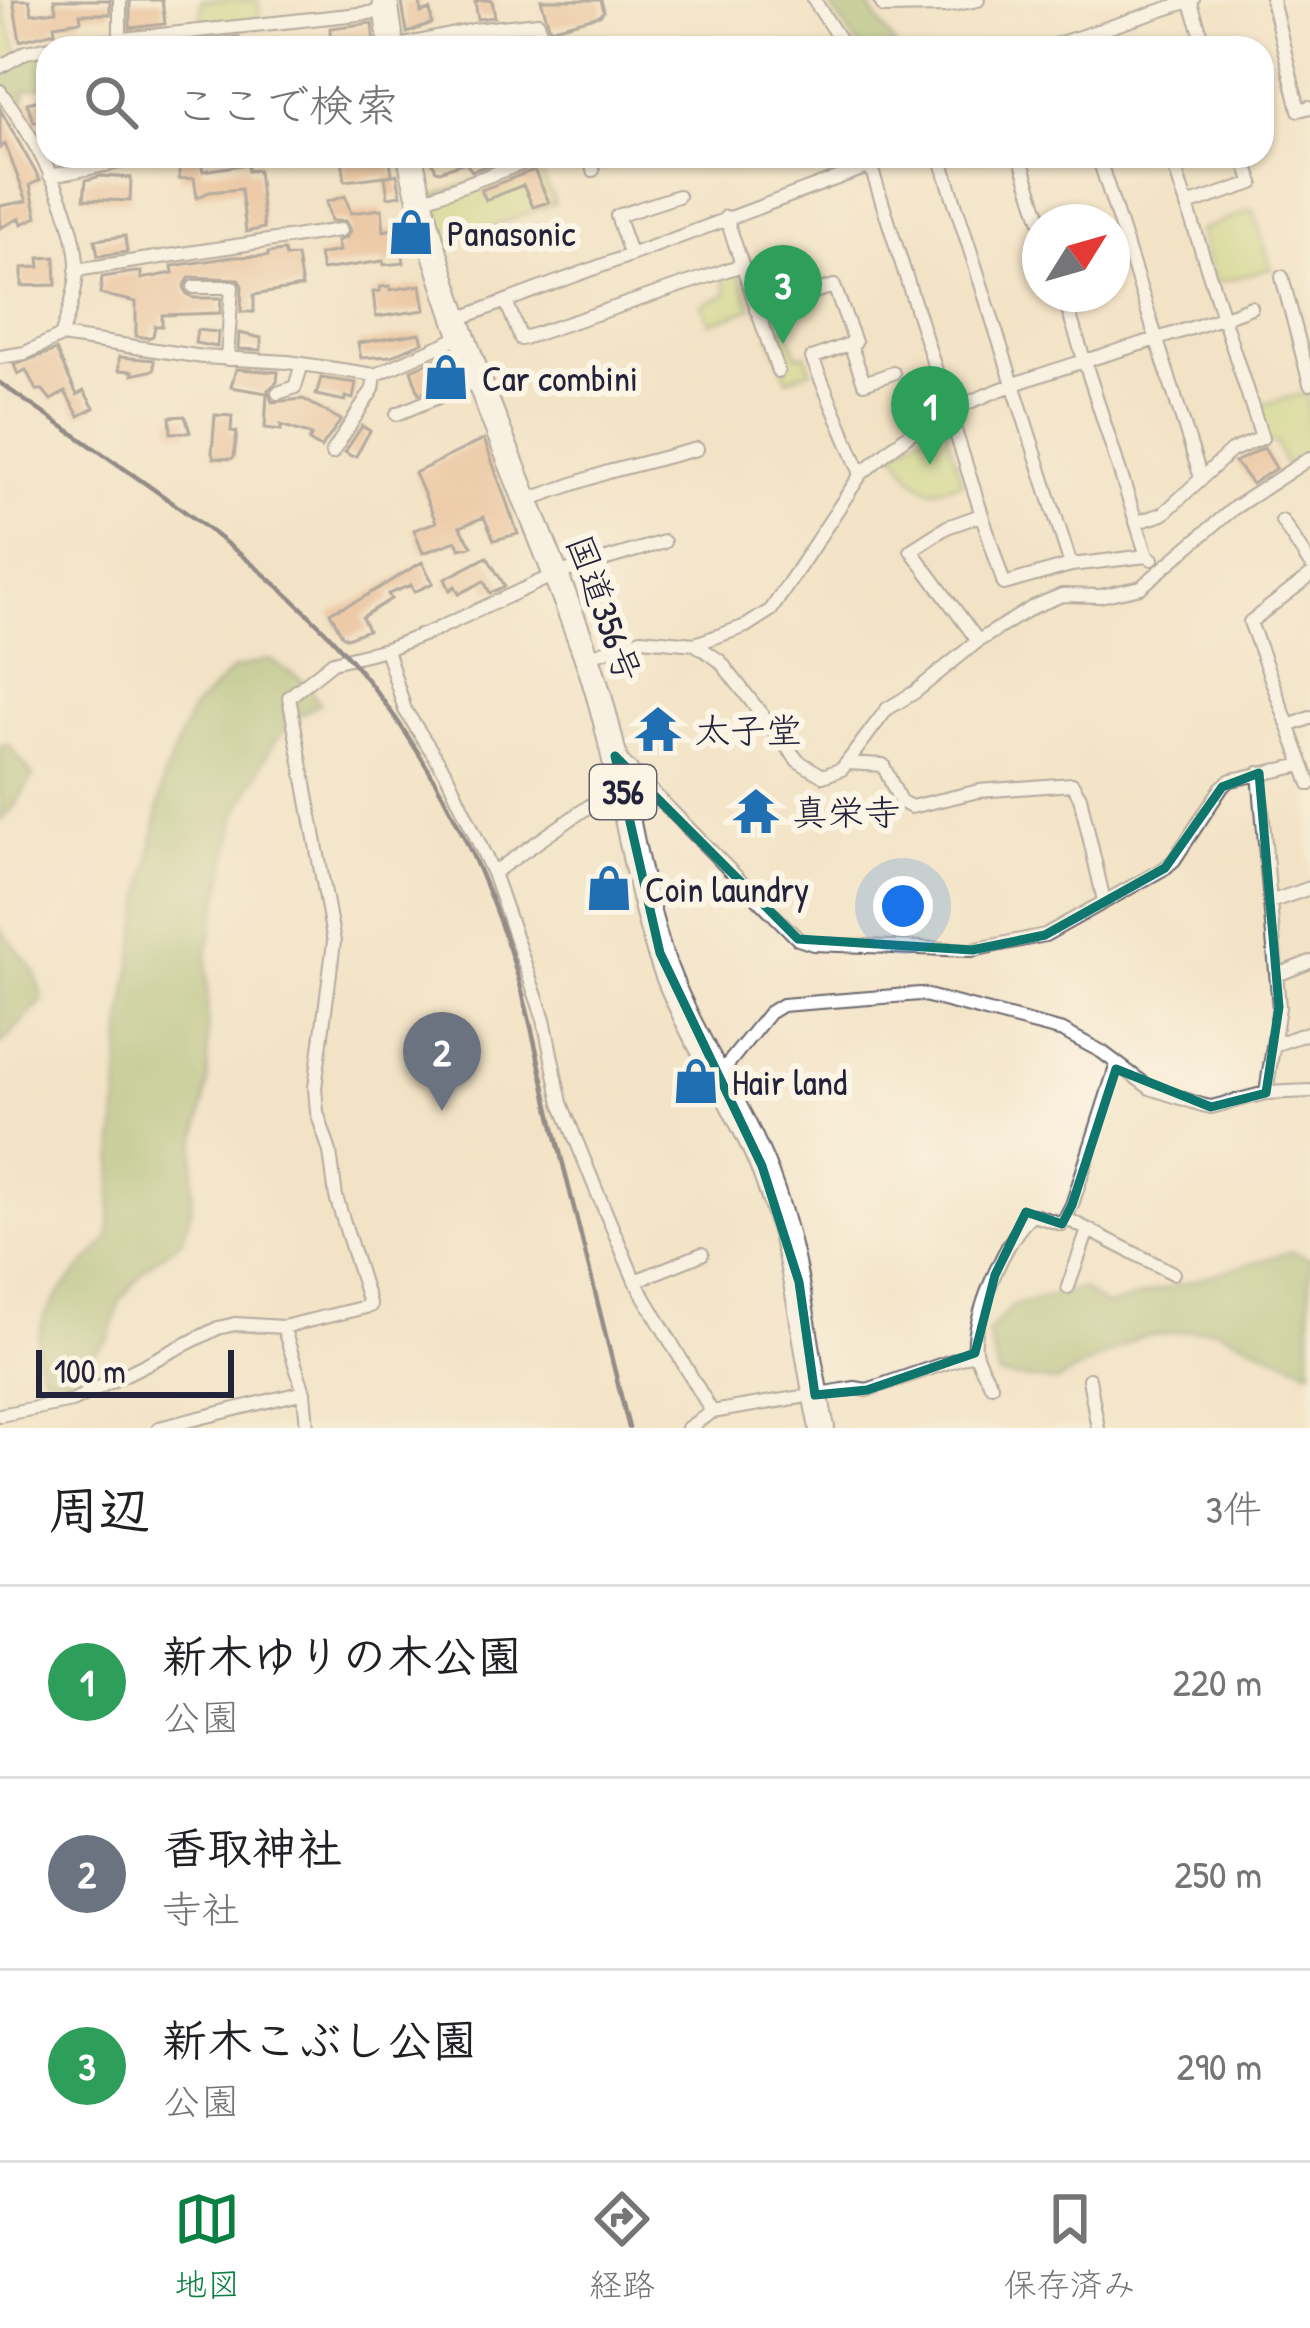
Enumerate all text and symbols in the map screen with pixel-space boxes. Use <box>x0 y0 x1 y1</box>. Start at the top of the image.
search box <box>36 36 1274 168</box>
icon: search <box>78 69 144 135</box>
text: ここで検索 <box>174 74 399 135</box>
north arrow <box>1022 204 1130 312</box>
shop icon: Panasonic <box>386 207 436 257</box>
place label: Panasonic <box>447 208 576 257</box>
pin: 3 <box>744 245 822 344</box>
shop icon: Car combini <box>421 352 471 402</box>
place label: Car combini <box>482 353 638 402</box>
pin: 1 <box>891 366 969 465</box>
street label: 国道356号 <box>556 527 654 689</box>
temple icon: 太子堂 <box>633 704 683 754</box>
place label: 太子堂 <box>694 705 802 754</box>
road number: 356 <box>590 765 656 819</box>
temple icon: 真栄寺 <box>731 786 781 836</box>
place label: 真栄寺 <box>792 787 900 836</box>
shop icon: Coin laundry <box>584 863 634 913</box>
place label: Coin laundry <box>645 864 809 913</box>
your location <box>873 876 933 936</box>
pin: 2 <box>403 1012 481 1111</box>
shop icon: Hair land <box>671 1056 721 1106</box>
place label: Hair land <box>732 1057 847 1106</box>
scale bar <box>36 1344 234 1397</box>
text: 100 m <box>54 1349 126 1393</box>
text: 周辺 <box>48 1475 150 1544</box>
text: 3件 <box>1206 1482 1262 1535</box>
text: 新木ゆりの木公園 <box>162 1625 522 1686</box>
text: 1 <box>80 1655 94 1708</box>
text: 220 m <box>1173 1655 1262 1708</box>
text: 公園 <box>162 1690 240 1743</box>
text: 香取神社 <box>162 1817 342 1878</box>
text: 2 <box>78 1847 96 1900</box>
text: 250 m <box>1174 1847 1262 1900</box>
text: 寺社 <box>162 1882 240 1935</box>
text: 新木こぶし公園 <box>162 2009 477 2070</box>
text: 3 <box>78 2039 96 2092</box>
text: 290 m <box>1176 2039 1262 2092</box>
text: 公園 <box>162 2074 240 2127</box>
tab: 地図 <box>174 2186 240 2306</box>
tab: 経路 <box>589 2186 655 2306</box>
tab: 保存済み <box>1004 2186 1136 2306</box>

